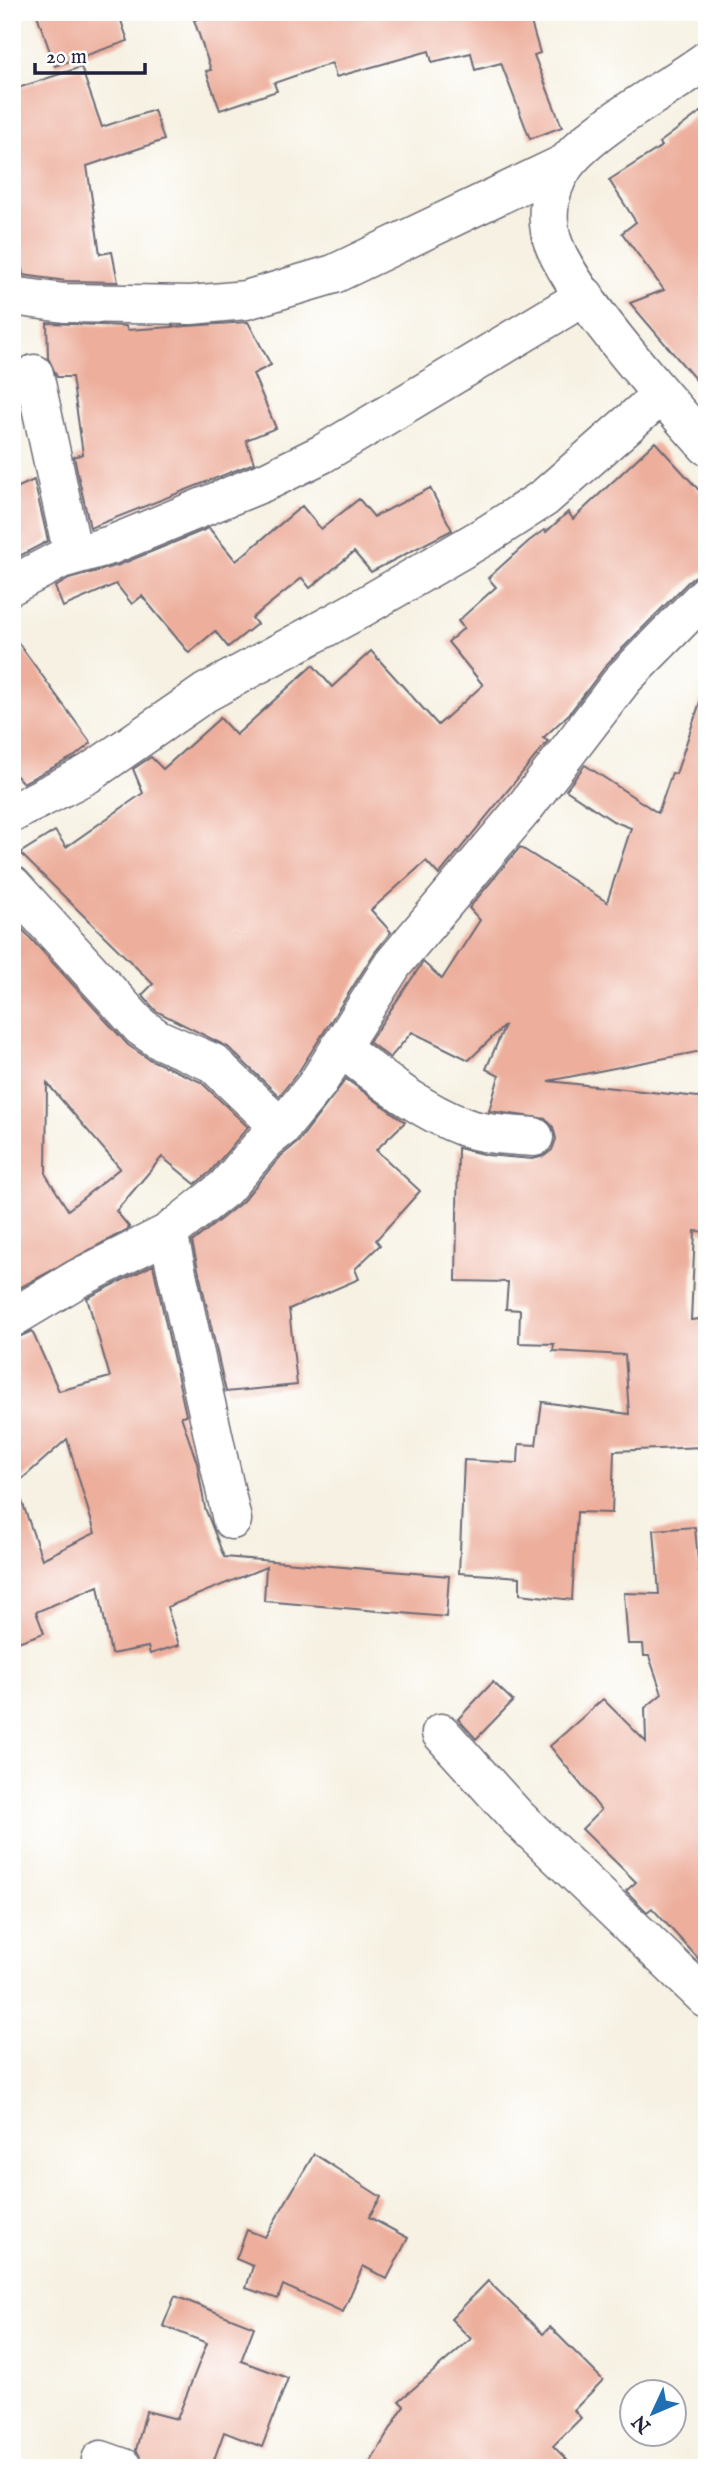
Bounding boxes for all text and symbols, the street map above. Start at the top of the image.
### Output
scale bar [35,32,145,76]
text: 20 m [46,44,87,71]
north arrow [618,2378,688,2448]
text: N [627,2409,657,2438]

